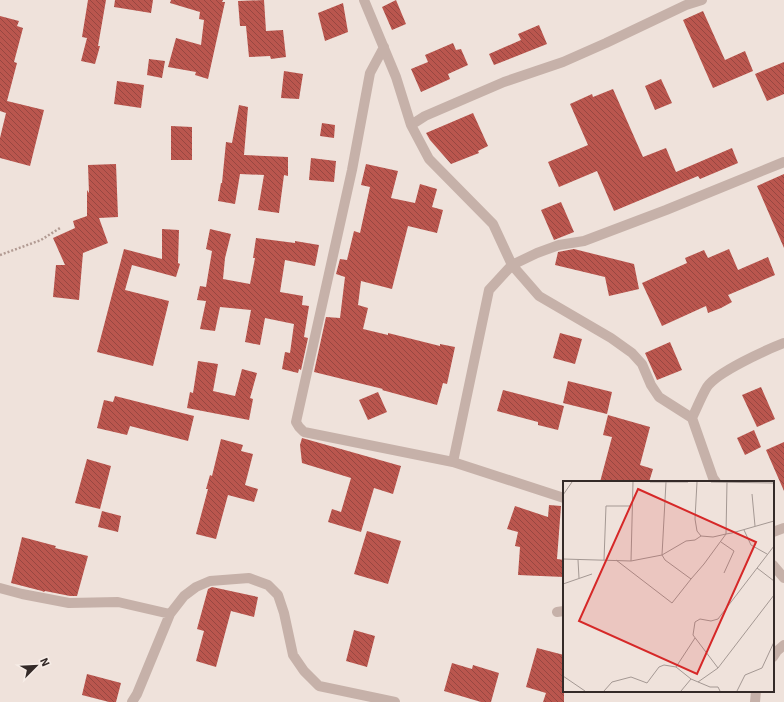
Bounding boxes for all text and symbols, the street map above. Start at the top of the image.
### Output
inset map [563,481,774,692]
north arrow [16,646,56,686]
text: N [37,655,53,668]

